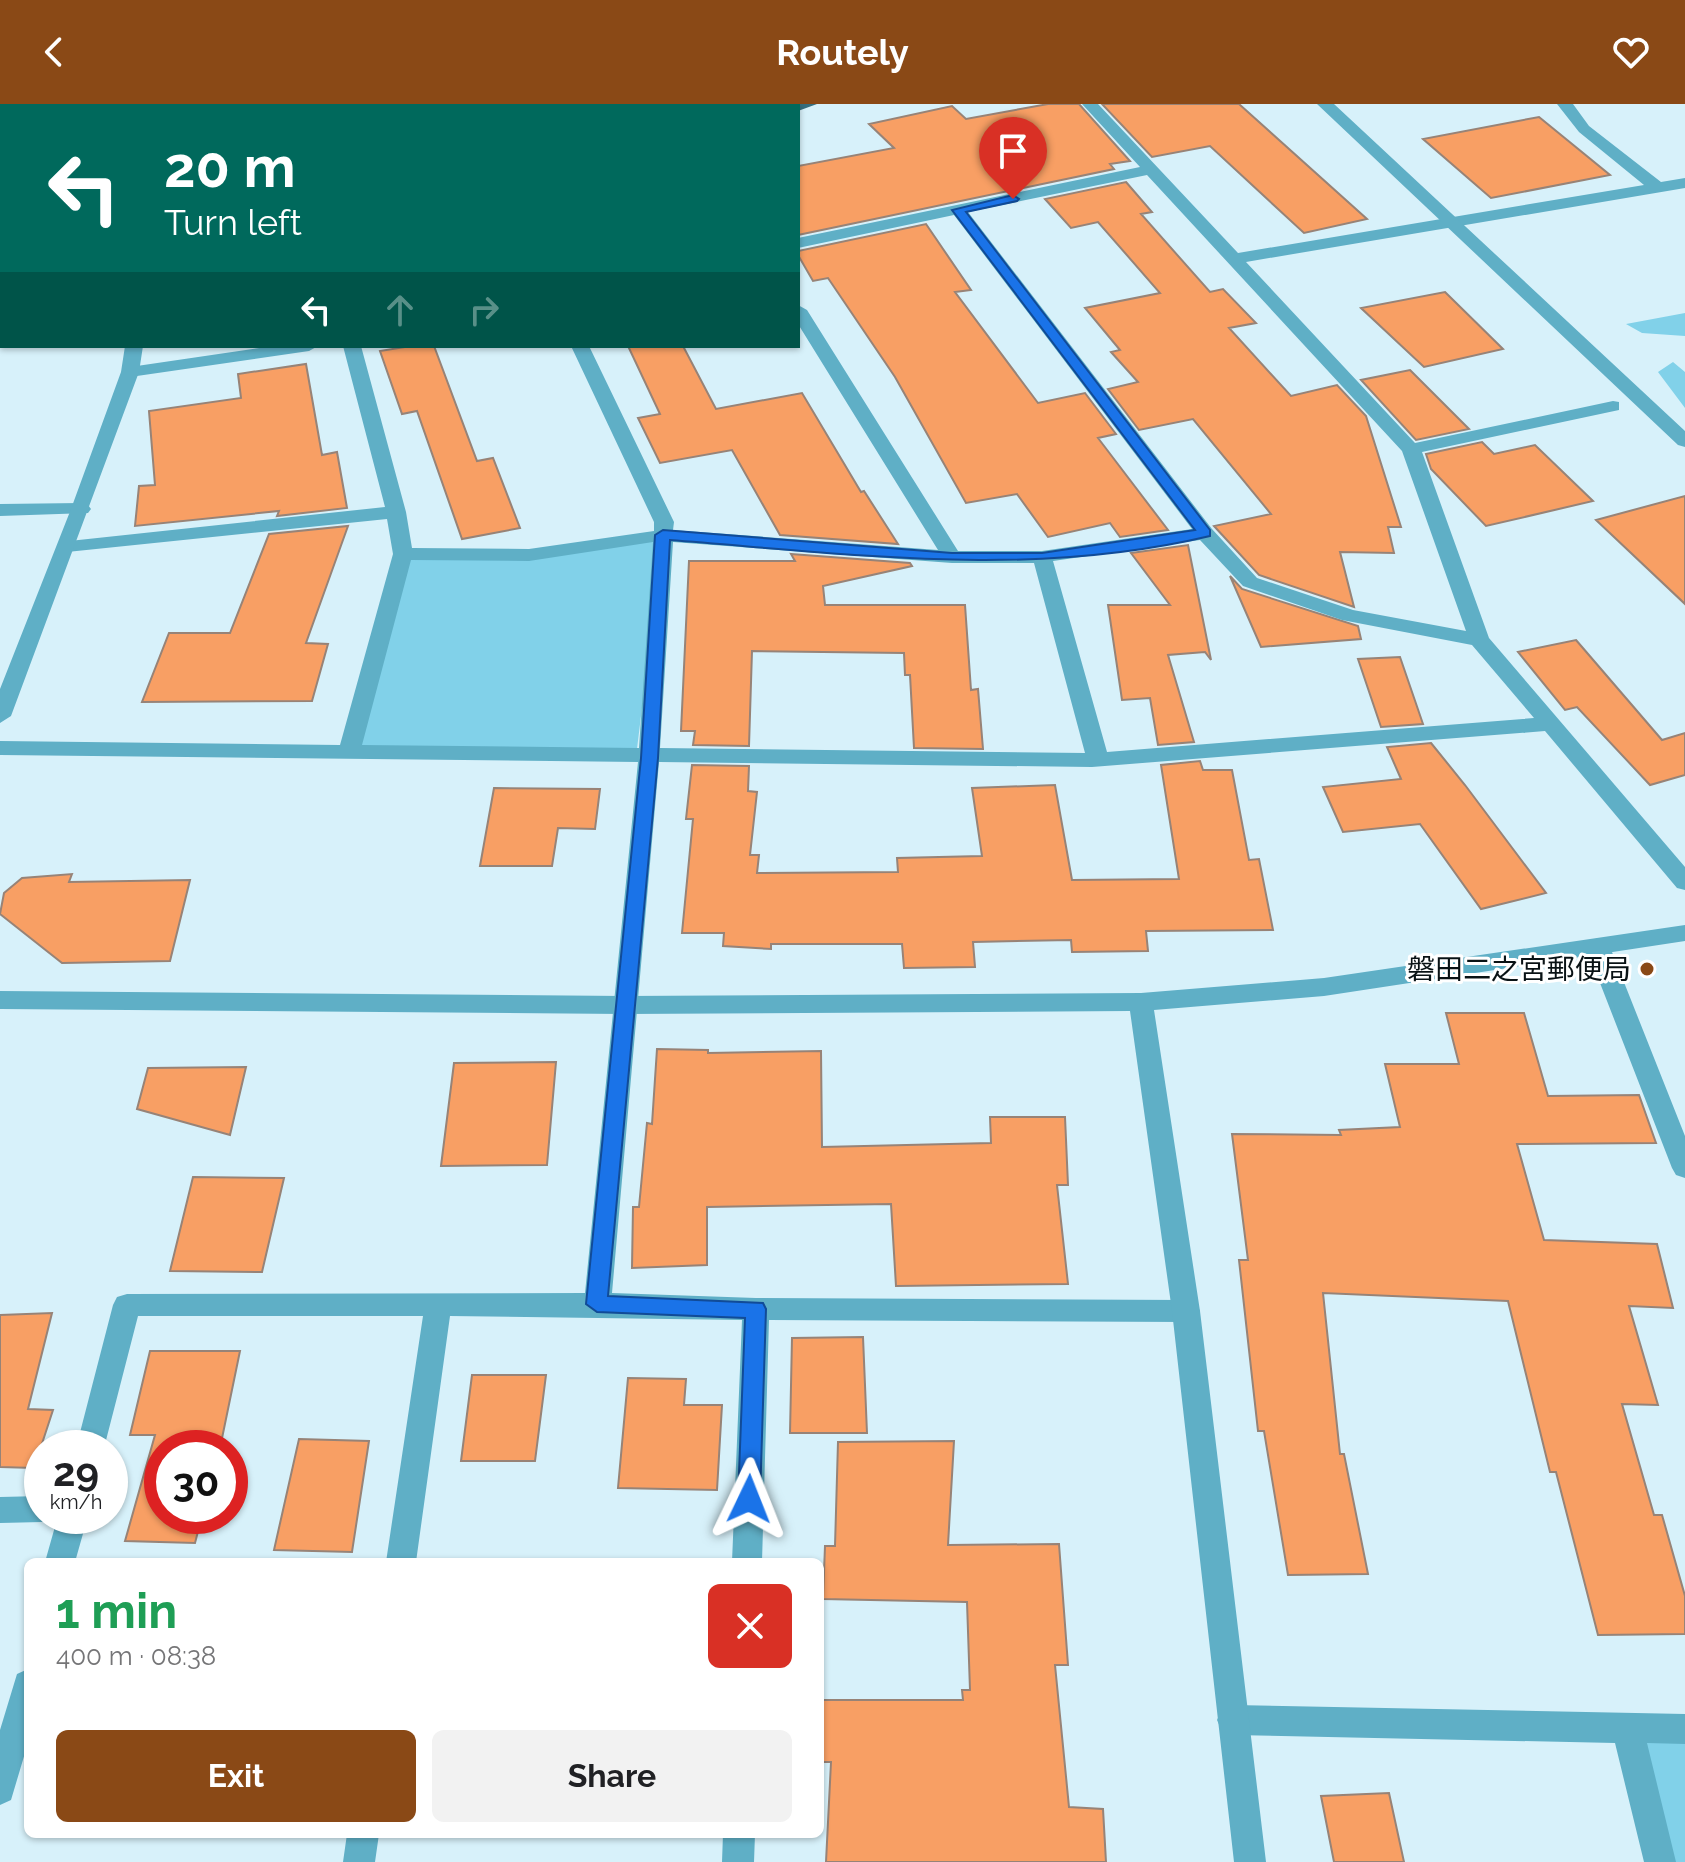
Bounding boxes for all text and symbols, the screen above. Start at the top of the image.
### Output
icon: back [32,30,76,74]
icon: heart [1609,30,1653,74]
text: Routely [776,31,909,73]
pin [979,117,1047,199]
icon: arrive [991,129,1035,173]
text: 20 m [164,134,296,200]
icon: left [32,136,136,240]
text: Turn left [164,201,302,243]
icon: left [294,288,338,332]
icon: ahead [378,288,422,332]
icon: right [462,288,506,332]
place label: 磐田二之宮郵便局 [1407,953,1631,986]
marker: 磐田二之宮郵便局 [1638,960,1656,978]
speed limit sign: 30 [144,1430,248,1534]
text: 29 [53,1448,99,1495]
position arrow [707,1457,791,1541]
text: km/h [50,1490,102,1514]
text: 1 min [56,1583,177,1639]
button: close [708,1584,792,1668]
text: 400 m · 08:38 [56,1641,216,1671]
button: Exit [56,1730,416,1822]
button: Share [432,1730,792,1822]

